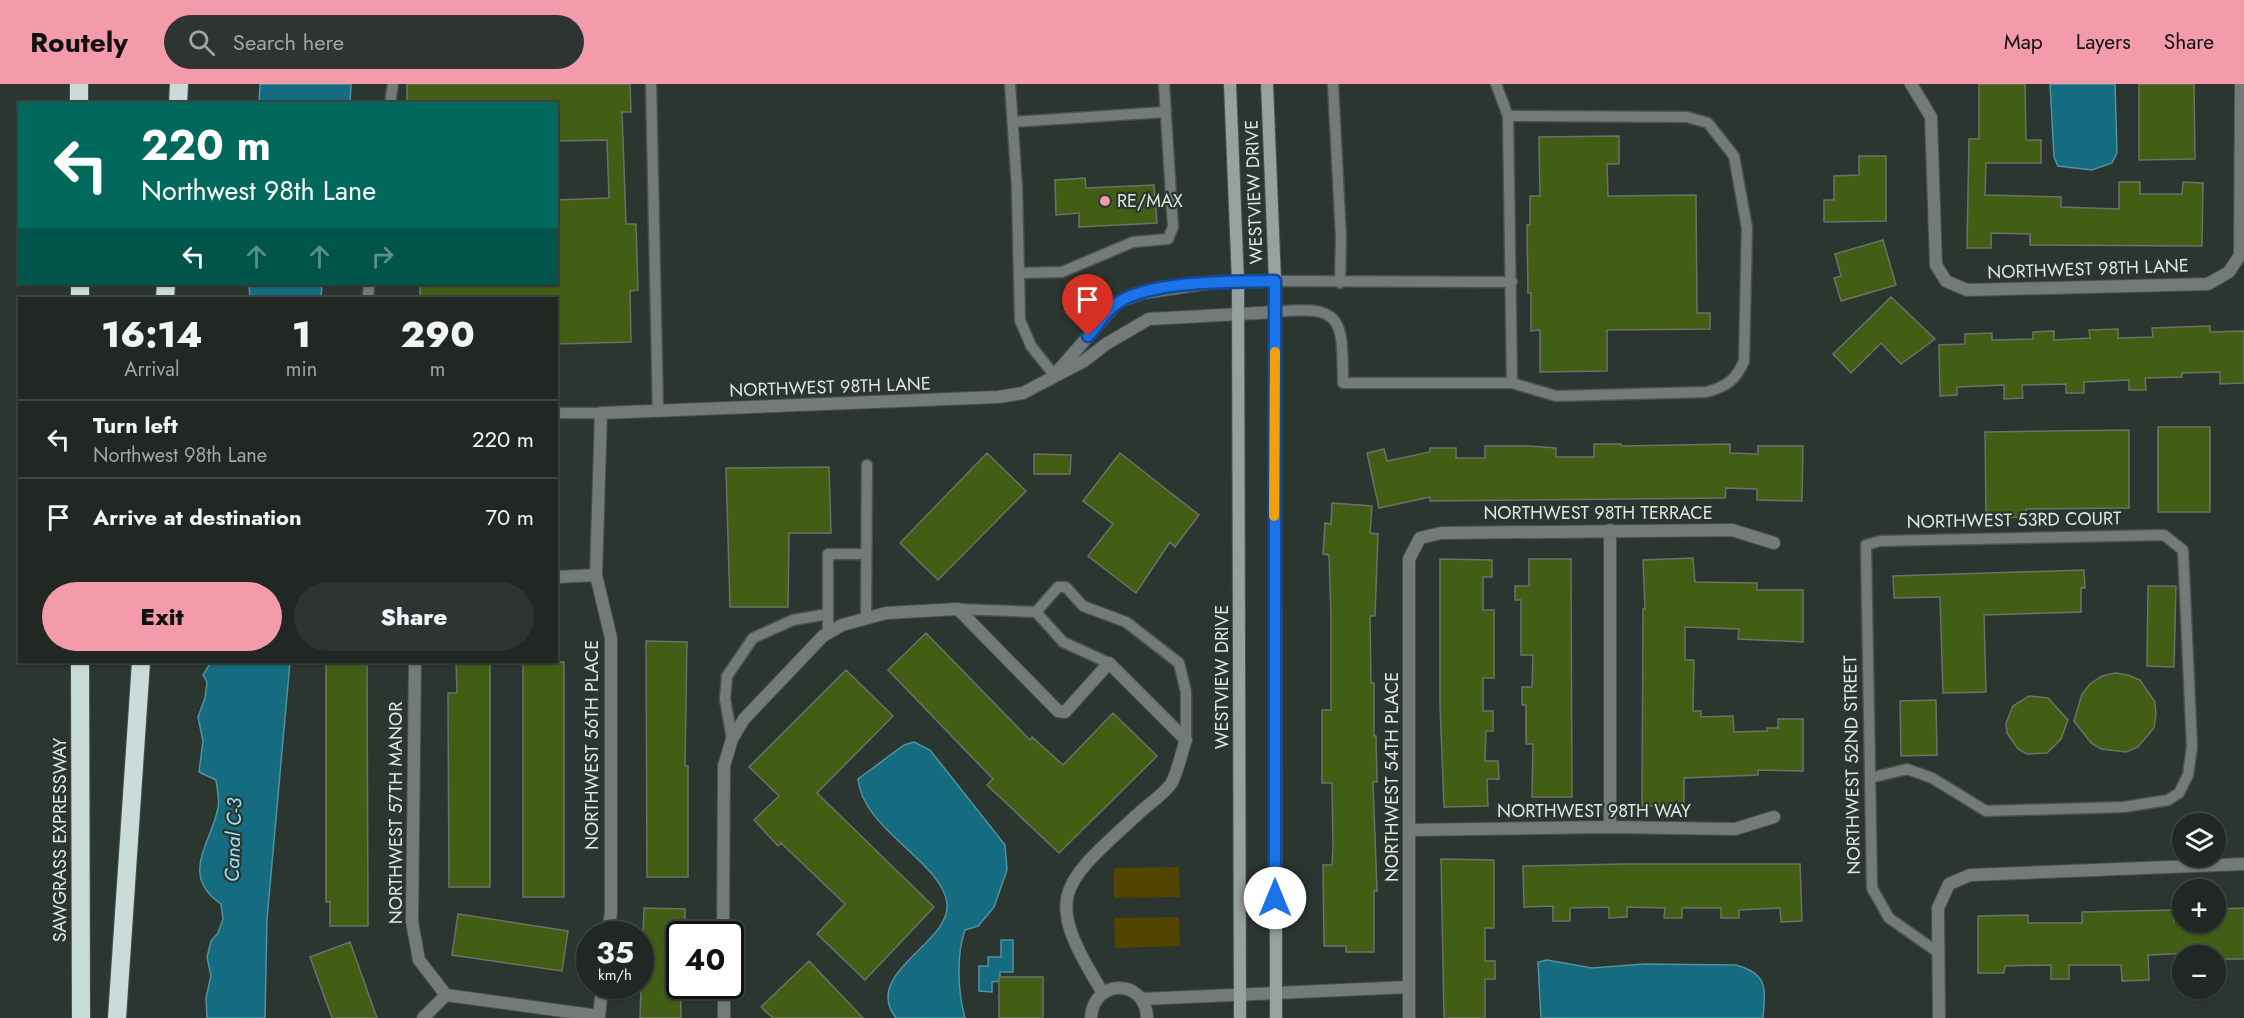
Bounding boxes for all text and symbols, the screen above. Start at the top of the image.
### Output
search box [164,15,584,69]
text: Routely [30,22,128,63]
icon: search [185,26,218,59]
text: Search here [233,26,344,58]
text: Map [2004,27,2043,57]
text: Layers [2076,27,2131,57]
text: Share [2164,27,2214,57]
text: 220 m [141,115,271,176]
street label: WESTVIEW DRIVE [1238,119,1270,265]
icon: left [42,126,120,204]
text: Northwest 98th Lane [141,171,376,210]
place label: RE/MAX [1117,188,1183,214]
marker: RE/MAX [1098,194,1112,208]
icon: left [177,240,210,273]
icon: ahead [240,240,273,273]
icon: ahead [303,240,336,273]
icon: right [366,240,399,273]
street label: NORTHWEST 98TH LANE [1987,252,2189,286]
pin [1062,274,1113,336]
icon: arrive [1071,283,1104,316]
text: 16:14 [101,308,203,360]
text: 1 [292,308,311,360]
text: 290 [400,308,475,360]
text: Arrival [124,355,180,384]
text: min [286,355,317,384]
text: m [430,355,445,384]
street label: NORTHWEST 98TH LANE [729,370,931,404]
text: Turn left [93,409,178,441]
icon: left [42,423,75,456]
text: 220 m [472,423,534,455]
text: Northwest 98th Lane [93,441,267,470]
street label: NORTHWEST 98TH TERRACE [1483,500,1713,526]
icon: arrive [42,501,75,534]
text: Arrive at destination [93,501,302,533]
text: 70 m [485,501,534,533]
street label: NORTHWEST 53RD COURT [1906,505,2122,535]
button: Exit [42,582,282,651]
button: Share [294,582,534,651]
street label: WESTVIEW DRIVE [1209,605,1235,749]
street label: NORTHWEST 56TH PLACE [579,640,605,850]
street label: NORTHWEST 52ND STREET [1837,655,1867,875]
street label: NORTHWEST 54TH PLACE [1379,672,1405,882]
street label: NORTHWEST 57TH MANOR [383,702,409,924]
street label: SAWGRASS EXPRESSWAY [47,737,73,942]
water label: Canal C-3 [218,797,249,883]
street label: NORTHWEST 98TH WAY [1497,798,1692,824]
map controls [2172,813,2226,999]
button: layers [2172,813,2226,867]
position arrow [1243,866,1307,930]
button: + [2172,879,2226,933]
speed limit sign: 40 [666,921,744,999]
text: 35 [596,931,634,974]
button: − [2172,945,2226,999]
text: km/h [598,964,632,986]

